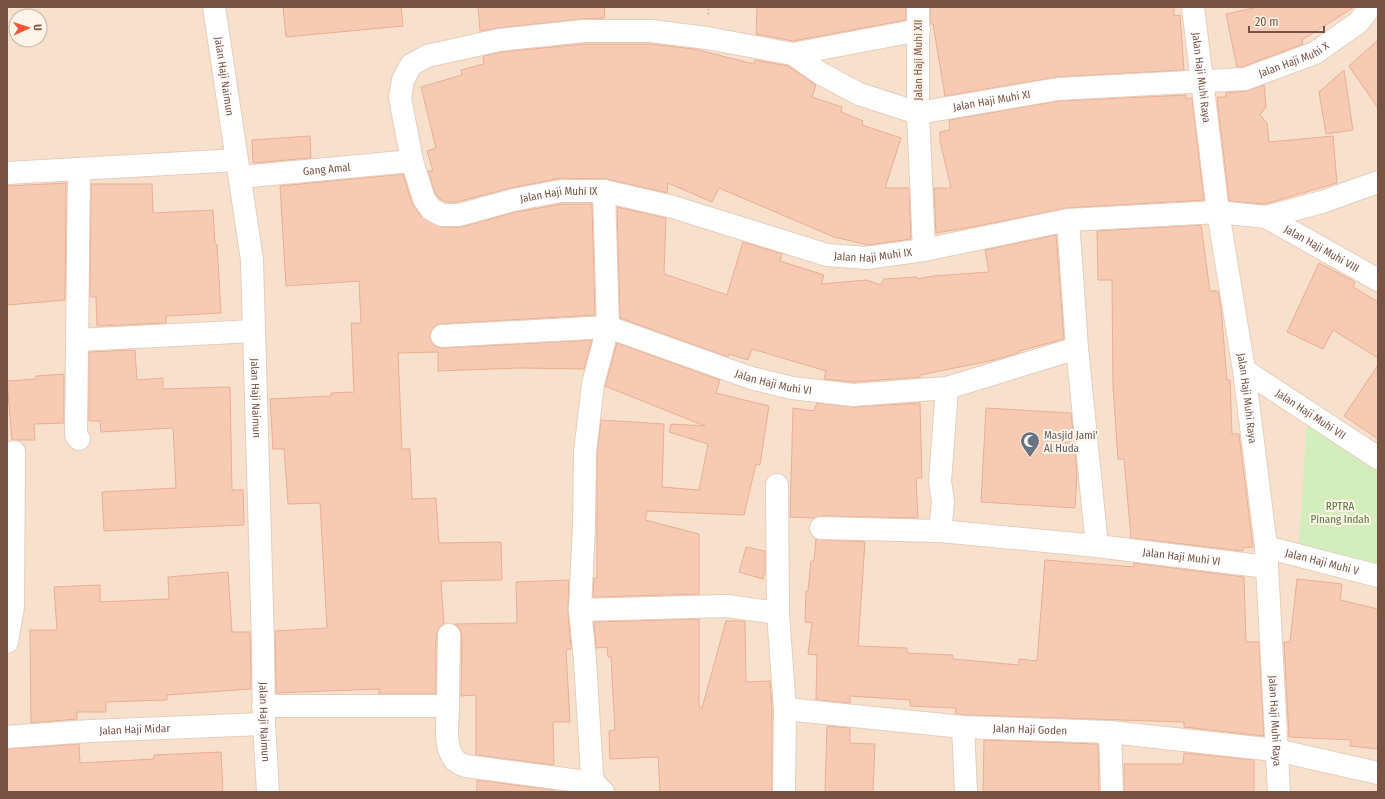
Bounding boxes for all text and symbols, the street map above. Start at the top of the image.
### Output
north arrow [8,8,48,48]
scale bar [1249,8,1324,34]
text: 20 m [1255,15,1279,29]
street label: Jalan Haji Muhi XII [912,20,925,100]
text: U [31,24,44,31]
street label: Jalan Haji Muhi Raya [1190,31,1214,123]
street label: Jalan Haji Naimun [212,36,237,117]
street label: Jalan Haji Muhi X [1257,38,1332,80]
street label: Jalan Haji Muhi XI [952,87,1031,113]
street label: Gang Amal [302,160,351,178]
street label: Jalan Haji Muhi IX [519,184,598,205]
street label: Jalan Haji Muhi VIII [1282,222,1362,275]
street label: Jalan Haji Muhi IX [834,245,913,264]
street label: Jalan Haji Muhi Raya [1235,352,1260,444]
street label: Jalan Haji Naimun [248,358,264,438]
street label: Jalan Haji Muhi VI [734,366,813,397]
street label: Jalan Haji Muhi VII [1273,386,1348,442]
place label: Masjid Jami' Al Huda [1044,429,1098,455]
mosque icon: Masjid Jami' Al Huda [1019,430,1041,458]
park label: RPTRA Pinang Indah [1310,500,1370,526]
street label: Jalan Haji Muhi VI [1142,545,1221,568]
street label: Jalan Haji Muhi V [1284,546,1361,577]
street label: Jalan Haji Muhi Raya [1266,675,1284,767]
street label: Jalan Haji Naimun [257,682,273,762]
street label: Jalan Haji Midar [99,721,171,737]
street label: Jalan Haji Goden [993,722,1067,737]

